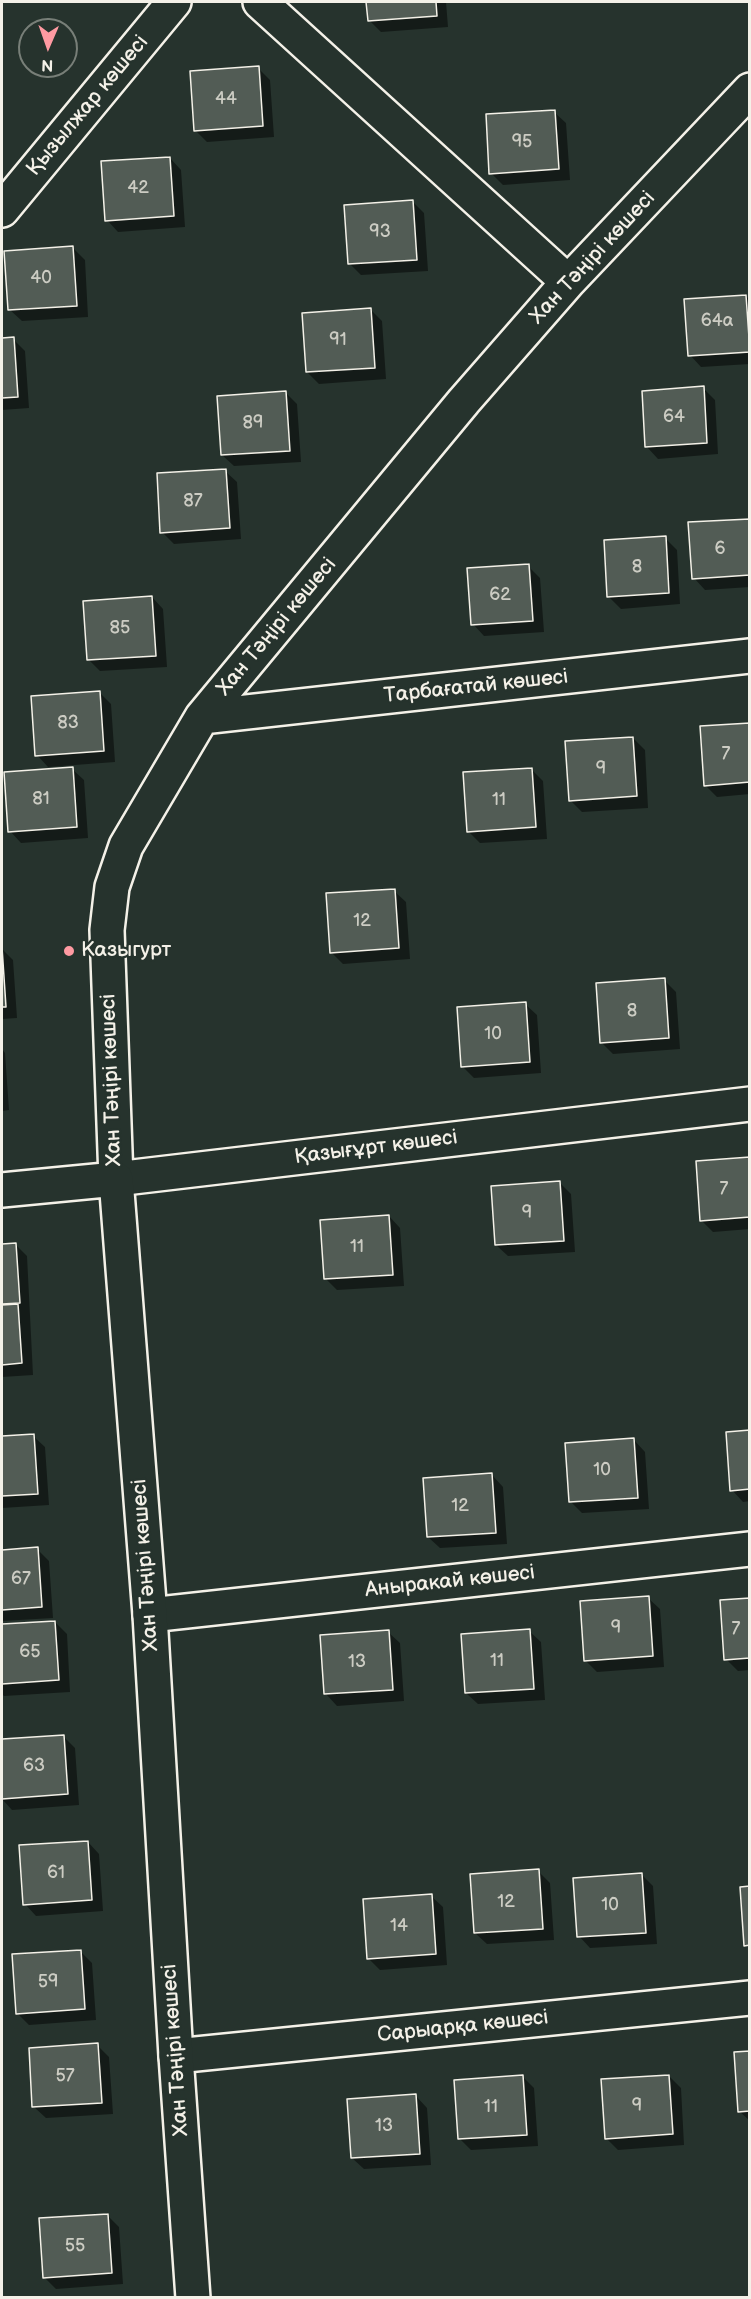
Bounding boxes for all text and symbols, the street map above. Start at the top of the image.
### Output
north arrow [18,18,78,78]
street label: Қызылжар көшесі [22,31,154,181]
text: N [41,55,54,74]
house number: 44 [215,88,237,110]
house number: 95 [512,131,532,153]
house number: 42 [127,177,149,199]
street label: Хан Тәңірі көшесі [525,186,661,330]
house number: 93 [369,221,391,243]
house number: 40 [30,267,52,289]
house number: 64а [701,310,733,332]
house number: 91 [329,329,347,351]
house number: 64 [663,406,685,428]
house number: 89 [243,412,263,434]
house number: 87 [183,490,203,512]
house number: 6 [715,538,725,560]
street label: Хан Тәңірі көшесі [212,553,342,701]
house number: 8 [632,556,642,578]
house number: 62 [489,584,511,606]
house number: 85 [110,617,130,639]
street label: Тарбағатай көшесі [383,665,569,709]
house number: 83 [57,712,79,734]
house number: 7 [722,743,730,765]
house number: 9 [596,758,606,780]
house number: 81 [32,788,50,810]
house number: 11 [492,789,506,811]
house number: 12 [353,910,371,932]
place label: Казыгурт [81,938,171,964]
marker: Казыгурт [62,944,76,958]
street label: Хан Тәңірі көшесі [96,993,128,1167]
house number: 8 [627,1000,637,1022]
house number: 10 [484,1023,502,1045]
street label: Қазығұрт көшесі [293,1125,459,1171]
house number: 7 [720,1178,728,1200]
house number: 9 [522,1202,532,1224]
house number: 11 [350,1236,364,1258]
house number: 10 [593,1459,611,1481]
street label: Хан Тәңірі көшесі [127,1478,165,1652]
house number: 12 [451,1495,469,1517]
street label: Аныракай көшесі [364,1561,536,1603]
house number: 67 [11,1568,31,1590]
house number: 9 [611,1617,621,1639]
house number: 7 [732,1618,740,1640]
house number: 65 [19,1641,41,1663]
house number: 11 [490,1650,504,1672]
house number: 13 [348,1651,366,1673]
house number: 63 [23,1755,45,1777]
house number: 61 [47,1862,65,1884]
house number: 12 [497,1891,515,1913]
house number: 10 [601,1894,619,1916]
house number: 14 [390,1915,408,1937]
street label: Хан Тәңірі көшесі [157,1963,195,2137]
house number: 59 [38,1971,58,1993]
street label: Сарыарқа көшесі [376,2005,550,2049]
house number: 57 [55,2065,75,2087]
house number: 9 [632,2095,642,2117]
house number: 11 [484,2096,498,2118]
house number: 13 [375,2115,393,2137]
house number: 55 [65,2235,85,2257]

